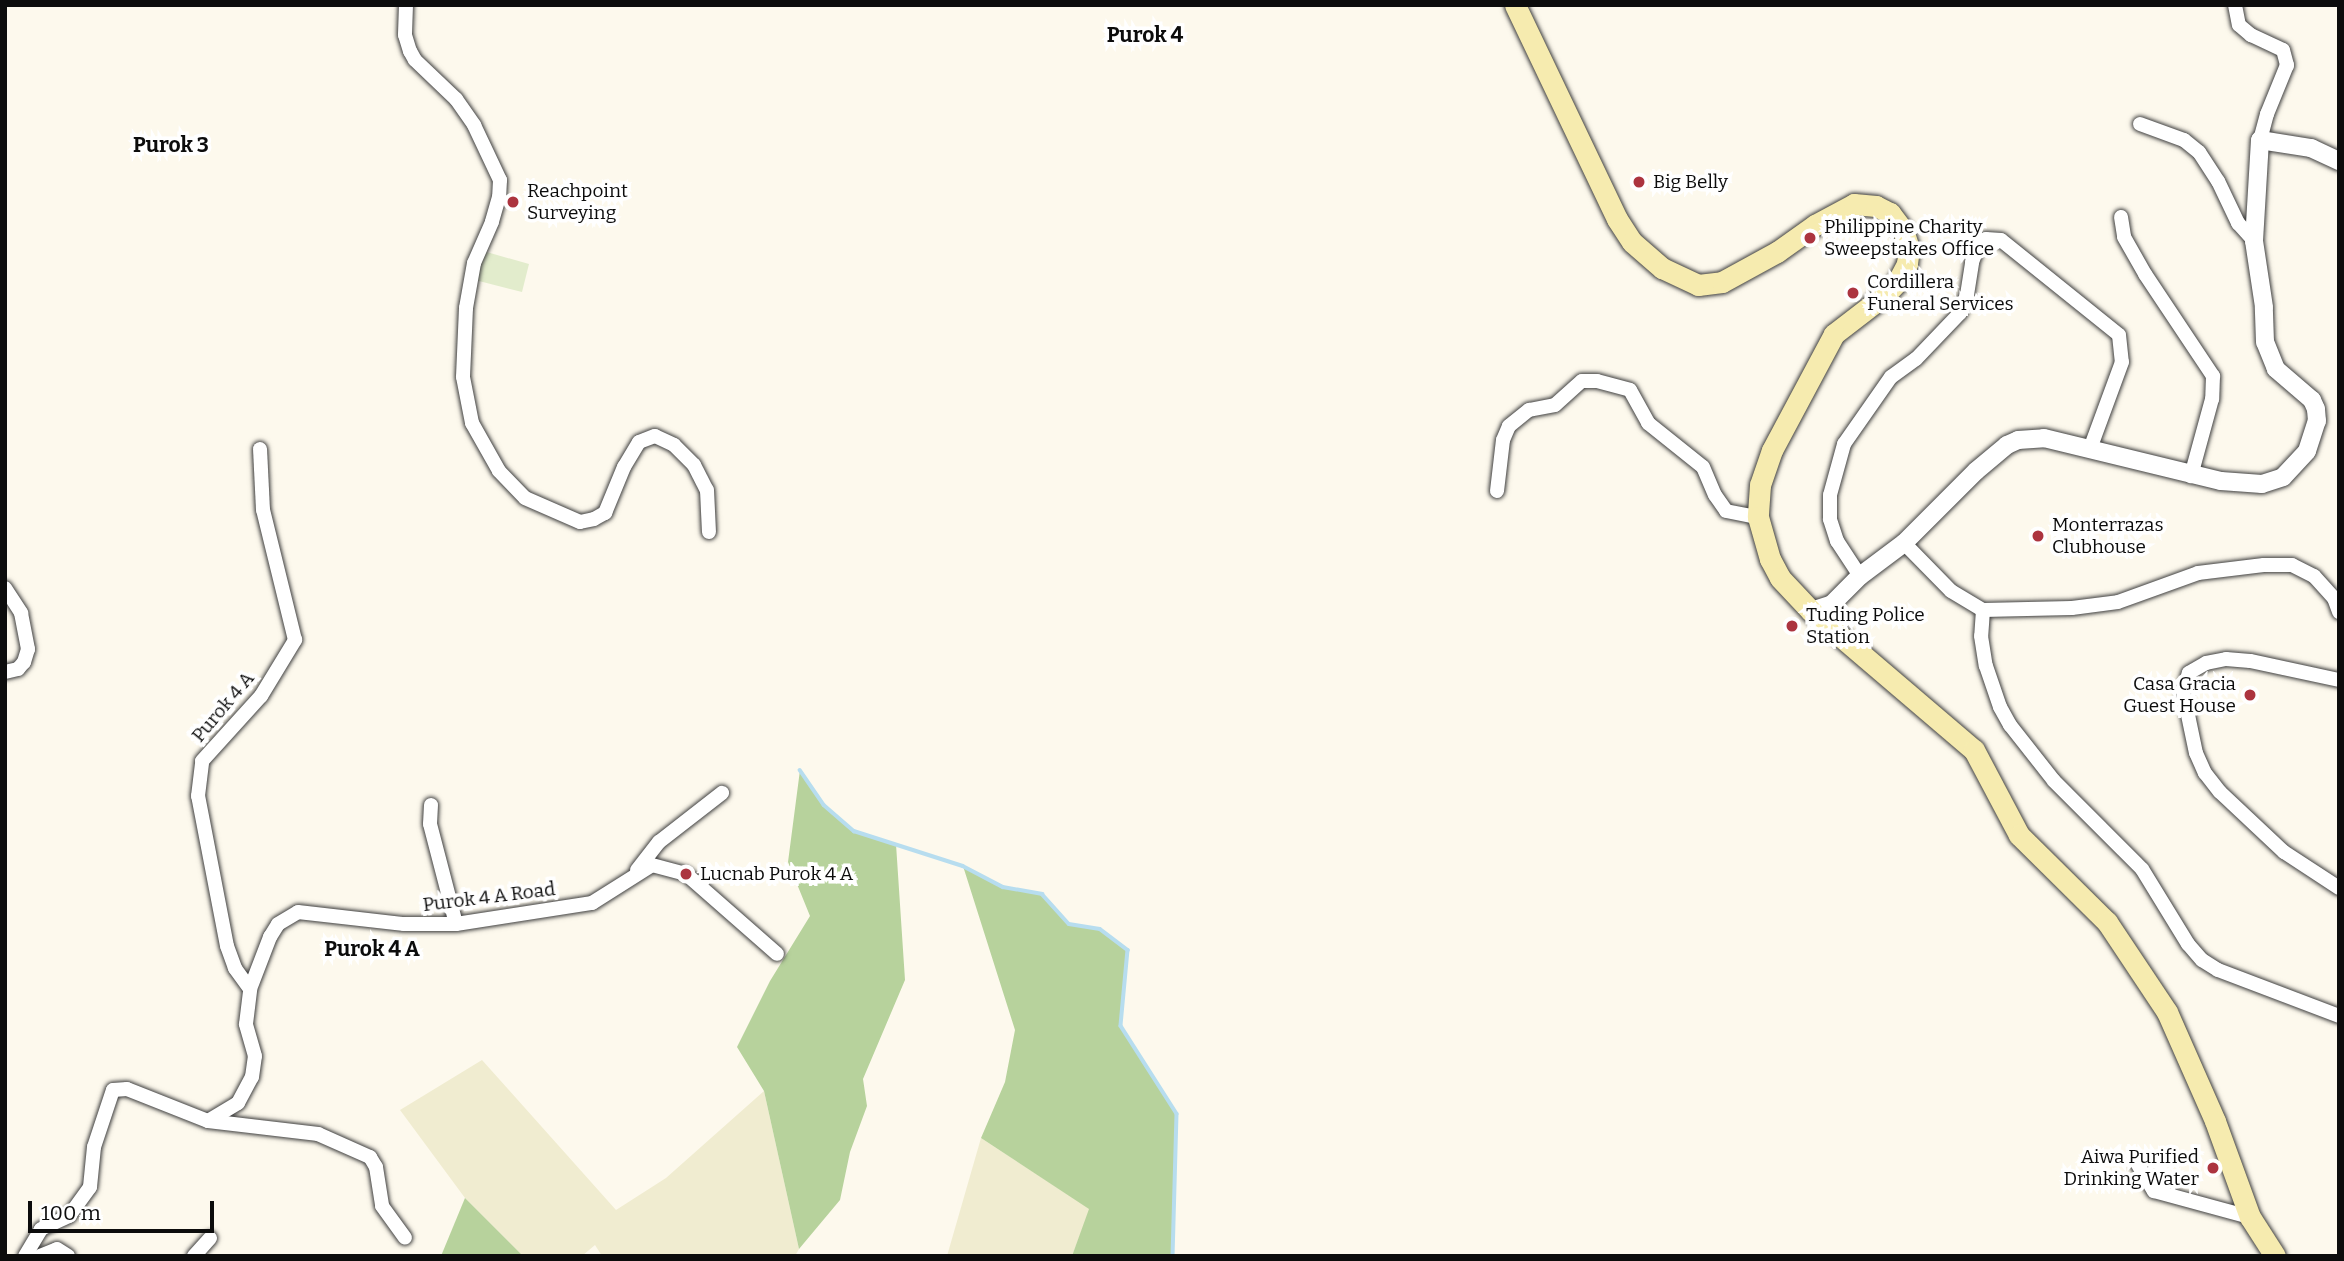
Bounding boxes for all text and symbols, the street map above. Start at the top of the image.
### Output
district label: Purok 4 [1107,22,1183,48]
district label: Purok 3 [133,132,209,158]
place label: Big Belly [1653,171,1728,193]
marker: Big Belly [1631,174,1647,190]
place label: Reachpoint Surveying [527,180,628,224]
marker: Reachpoint Surveying [505,194,521,210]
place label: Philippine Charity Sweepstakes Office [1824,216,1994,260]
marker: Philippine Charity Sweepstakes Office [1802,230,1818,246]
place label: Cordillera Funeral Services [1867,271,2014,315]
marker: Cordillera Funeral Services [1845,285,1861,301]
place label: Monterrazas Clubhouse [2052,514,2164,558]
marker: Monterrazas Clubhouse [2030,528,2046,544]
place label: Tuding Police Station [1806,604,1925,648]
marker: Tuding Police Station [1784,618,1800,634]
street label: Purok 4 A [187,667,259,747]
place label: Casa Gracia Guest House [2123,673,2236,717]
marker: Casa Gracia Guest House [2242,687,2258,703]
place label: Lucnab Purok 4 A [700,863,853,885]
marker: Lucnab Purok 4 A [678,866,694,882]
street label: Purok 4 A Road [422,878,556,916]
district label: Purok 4 A [324,936,420,962]
place label: Aiwa Purified Drinking Water [2064,1146,2199,1190]
marker: Aiwa Purified Drinking Water [2205,1160,2221,1176]
scale bar [32,1188,217,1232]
text: 100 m [41,1200,101,1226]

